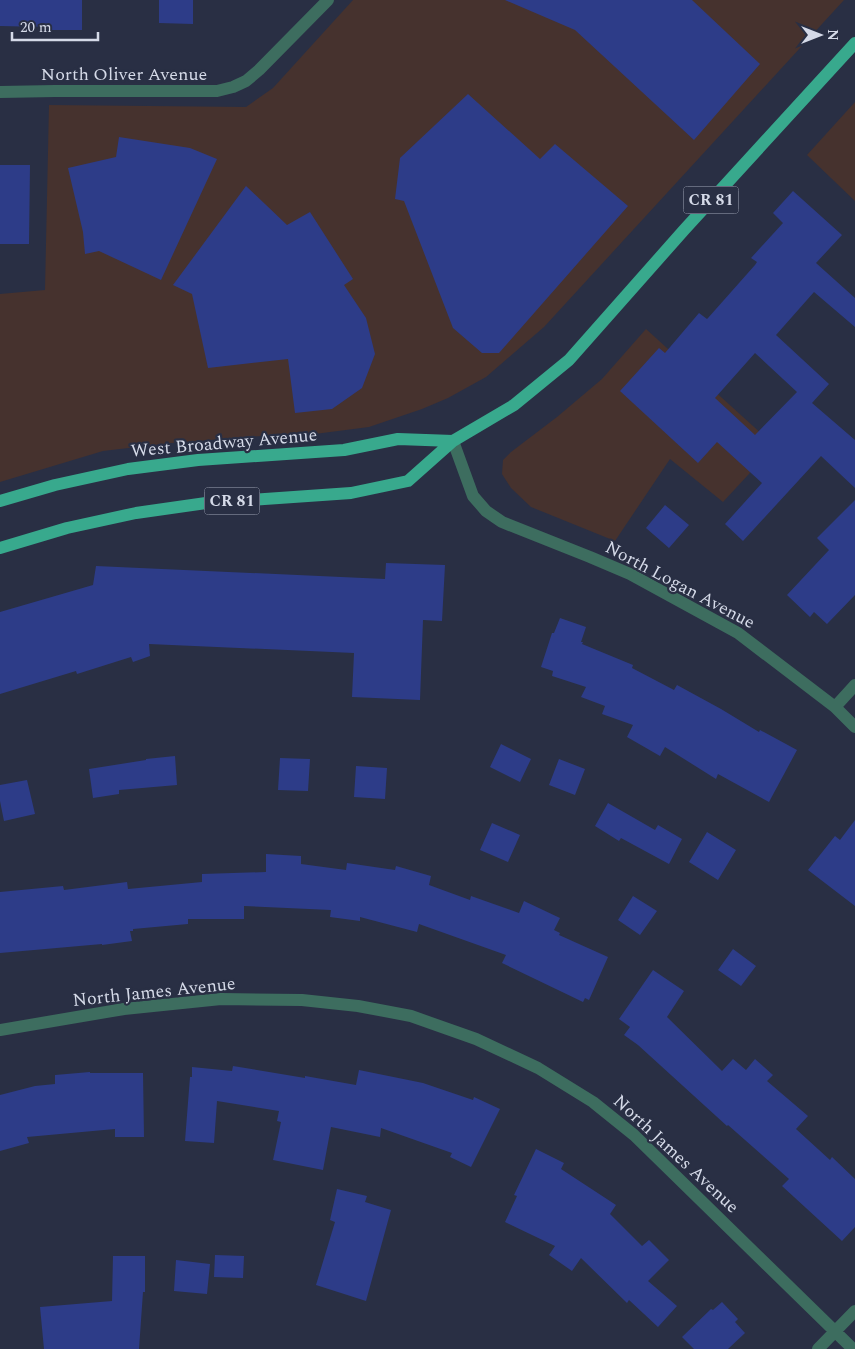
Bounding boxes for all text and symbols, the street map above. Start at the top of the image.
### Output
scale bar [12,10,99,42]
north arrow [795,10,845,60]
text: 20 m [20,16,52,39]
text: N [822,29,843,41]
street label: North Oliver Avenue [41,61,207,88]
road number: CR 81 [684,186,738,214]
street label: West Broadway Avenue [130,421,318,465]
road number: CR 81 [204,488,260,514]
street label: North Logan Avenue [600,534,760,636]
street label: North James Avenue [71,970,237,1014]
street label: North James Avenue [607,1088,745,1220]

